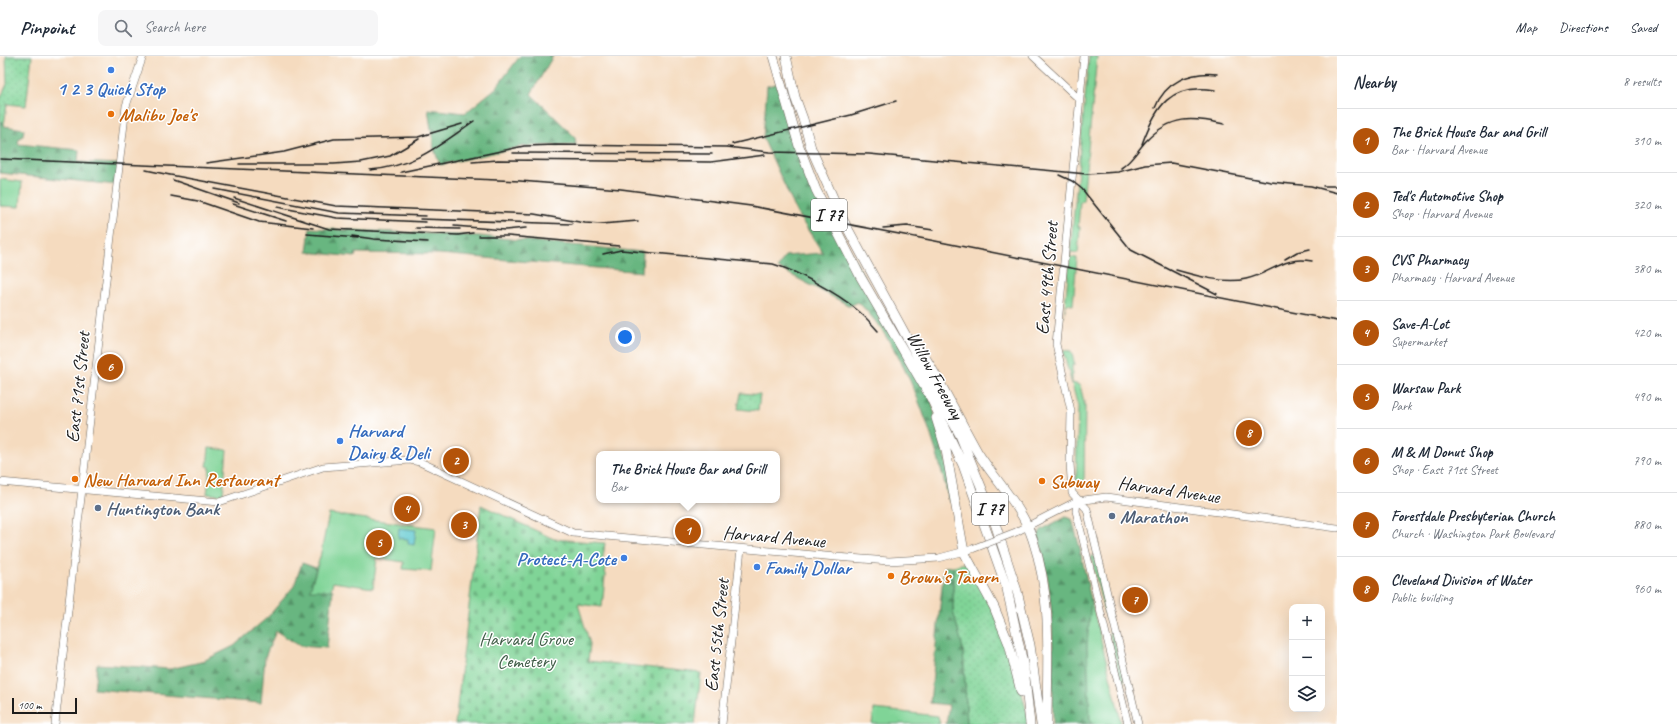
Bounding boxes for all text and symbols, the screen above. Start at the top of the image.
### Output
search box [98,10,378,46]
text: Pinpoint [20,16,74,40]
icon: search [112,17,134,39]
text: Search here [144,18,205,37]
text: Map [1516,19,1537,36]
text: Directions [1559,19,1608,36]
text: Saved [1630,19,1657,36]
marker: 1 2 3 Quick Stop [106,65,116,75]
text: Nearby [1353,72,1396,93]
text: 8 results [1623,74,1661,90]
place label: 1 2 3 Quick Stop [57,77,167,101]
place label: Malibu Joe's [119,103,199,127]
marker: Malibu Joe's [106,109,116,119]
text: The Brick House Bar and Grill [1391,123,1546,142]
text: 1 [1363,133,1369,149]
text: 310 m [1633,133,1661,149]
text: Bar · Harvard Avenue [1391,142,1487,158]
text: Ted's Automotive Shop [1391,187,1503,206]
text: 2 [1363,197,1369,213]
text: 320 m [1633,197,1661,213]
road number: I 77 [811,199,847,231]
text: Shop · Harvard Avenue [1391,206,1492,222]
street label: East 49th Street [1030,219,1064,336]
text: CVS Pharmacy [1391,251,1468,270]
text: 3 [1363,261,1369,277]
text: 380 m [1633,261,1661,277]
text: Pharmacy · Harvard Avenue [1391,270,1514,286]
text: Save-A-Lot [1391,315,1449,334]
text: 4 [1363,325,1369,341]
text: 420 m [1633,325,1661,341]
your location [615,327,635,347]
street label: Willow Freeway [901,327,970,425]
street label: East 71st Street [60,329,96,444]
text: Supermarket [1391,334,1446,350]
pin: 6 [97,352,123,382]
text: Warsaw Park [1391,379,1460,398]
text: 5 [1363,389,1369,405]
text: 490 m [1633,389,1661,405]
text: Park [1391,398,1412,414]
pin: 8 [1236,418,1262,448]
place label: Harvard Dairy & Deli [348,419,432,465]
marker: Harvard Dairy & Deli [335,436,345,446]
text: M & M Donut Shop [1391,443,1493,462]
pin: 2 [443,446,469,476]
popup [596,451,780,503]
text: 6 [1363,453,1369,469]
text: 790 m [1633,453,1661,469]
text: The Brick House Bar and Grill [611,460,765,479]
text: Shop · East 71st Street [1391,462,1498,478]
place label: New Harvard Inn Restaurant [83,468,282,492]
place label: Subway [1050,470,1101,494]
street label: Harvard Avenue [1116,471,1223,509]
marker: New Harvard Inn Restaurant [70,474,80,484]
marker: Subway [1037,476,1047,486]
text: Bar [611,479,628,495]
road number: I 77 [972,493,1008,525]
pin: 4 [394,494,420,524]
place label: Huntington Bank [106,497,221,521]
marker: Huntington Bank [93,503,103,513]
place label: Marathon [1120,505,1189,529]
text: Forestdale Presbyterian Church [1391,507,1555,526]
pin: 3 [451,510,477,540]
marker: Marathon [1107,511,1117,521]
pin: 1 [675,516,701,546]
text: 7 [1363,517,1369,533]
text: 880 m [1633,517,1661,533]
street label: Harvard Avenue [722,521,828,554]
text: Church · Washington Park Boulevard [1391,526,1554,542]
pin: 5 [366,528,392,558]
place label: Protect-A-Cote [517,547,618,571]
marker: Protect-A-Cote [619,553,629,563]
place label: Family Dollar [765,556,853,580]
marker: Family Dollar [752,562,762,572]
place label: Brown's Tavern [899,565,1000,589]
marker: Brown's Tavern [886,571,896,581]
text: Cleveland Division of Water [1391,571,1531,590]
street label: East 55th Street [699,576,735,693]
text: 8 [1363,581,1369,597]
text: 960 m [1633,581,1661,597]
pin: 7 [1122,585,1148,615]
text: Public building [1391,590,1453,606]
map controls [1289,604,1325,712]
button: + [1289,604,1325,640]
park label: Harvard Grove Cemetery [479,627,575,673]
button: − [1289,640,1325,676]
button: layers [1289,676,1325,712]
scale bar [12,696,77,715]
text: 100 m [18,698,42,712]

